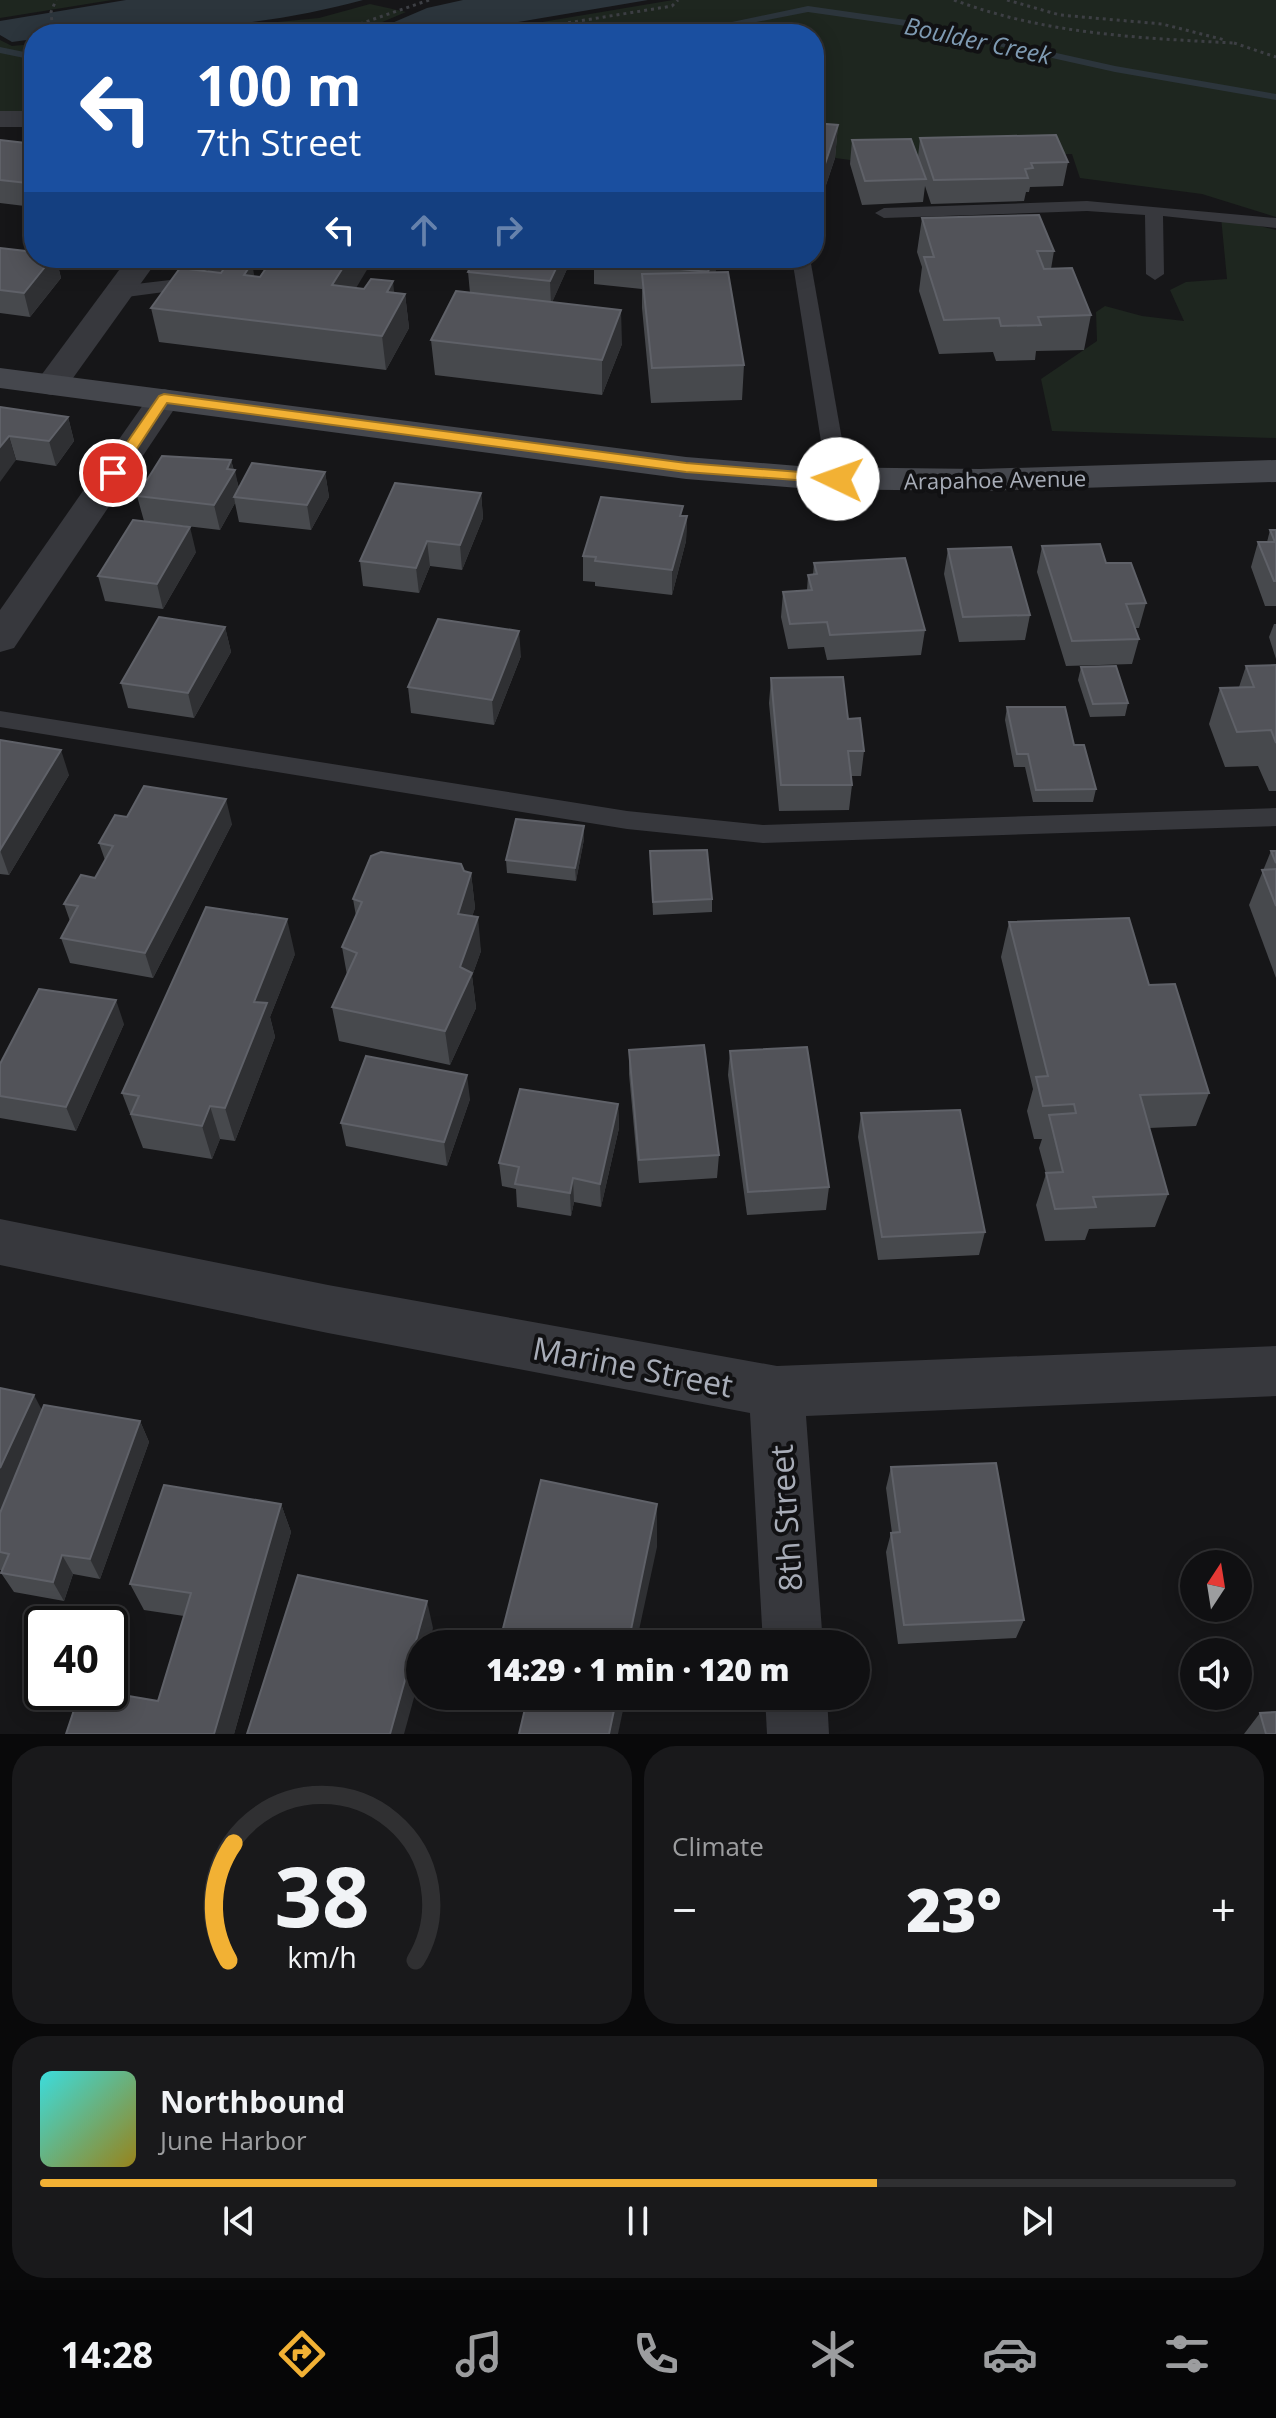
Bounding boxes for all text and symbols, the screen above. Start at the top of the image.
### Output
water label: Boulder Creek [902,8,1055,72]
text: 100 m [196,46,362,122]
icon: left [64,56,168,160]
text: 7th Street [196,118,361,167]
icon: left [318,208,362,252]
icon: ahead [402,208,446,252]
icon: right [486,208,530,252]
position arrow [796,437,880,521]
pin [79,439,147,507]
icon: arrive [91,451,135,495]
street label: Arapahoe Avenue [904,462,1086,496]
street label: Marine Street [529,1326,737,1406]
street label: 8th Street [758,1443,812,1593]
north arrow [1180,1550,1252,1622]
map controls [1180,1550,1252,1710]
speed limit sign: 40 [24,1606,128,1710]
button: sound [1180,1638,1252,1710]
text: 14:29 · 1 min · 120 m [486,1649,790,1690]
text: Climate [672,1828,764,1864]
text: 38 [274,1838,370,1951]
text: 23° [906,1868,1002,1950]
text: − [672,1879,697,1939]
text: + [1211,1879,1236,1939]
text: km/h [287,1937,357,1976]
text: Northbound [160,2081,345,2122]
text: June Harbor [160,2122,307,2158]
icon: previous [217,2199,261,2243]
icon: pause [616,2199,660,2243]
icon: next [1015,2199,1059,2243]
icon: directions [274,2326,330,2382]
icon: music [451,2326,507,2382]
icon: phone [628,2326,684,2382]
icon: climate [805,2326,861,2382]
icon: car [982,2326,1038,2382]
icon: filters [1159,2326,1215,2382]
text: 14:28 [61,2330,153,2379]

